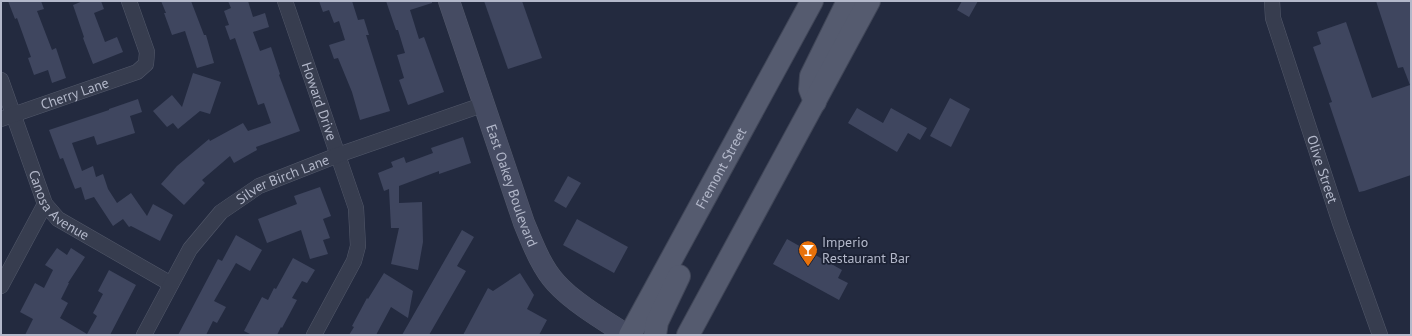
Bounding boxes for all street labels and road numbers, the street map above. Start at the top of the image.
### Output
street label: Howard Drive [298,60,341,143]
street label: Cherry Lane [38,73,111,114]
street label: East Oakey Boulevard [482,122,542,250]
street label: Fremont Street [691,124,750,212]
street label: Olive Street [1303,133,1342,206]
street label: Silver Birch Lane [232,150,332,208]
street label: Canosa Avenue [25,168,92,244]

